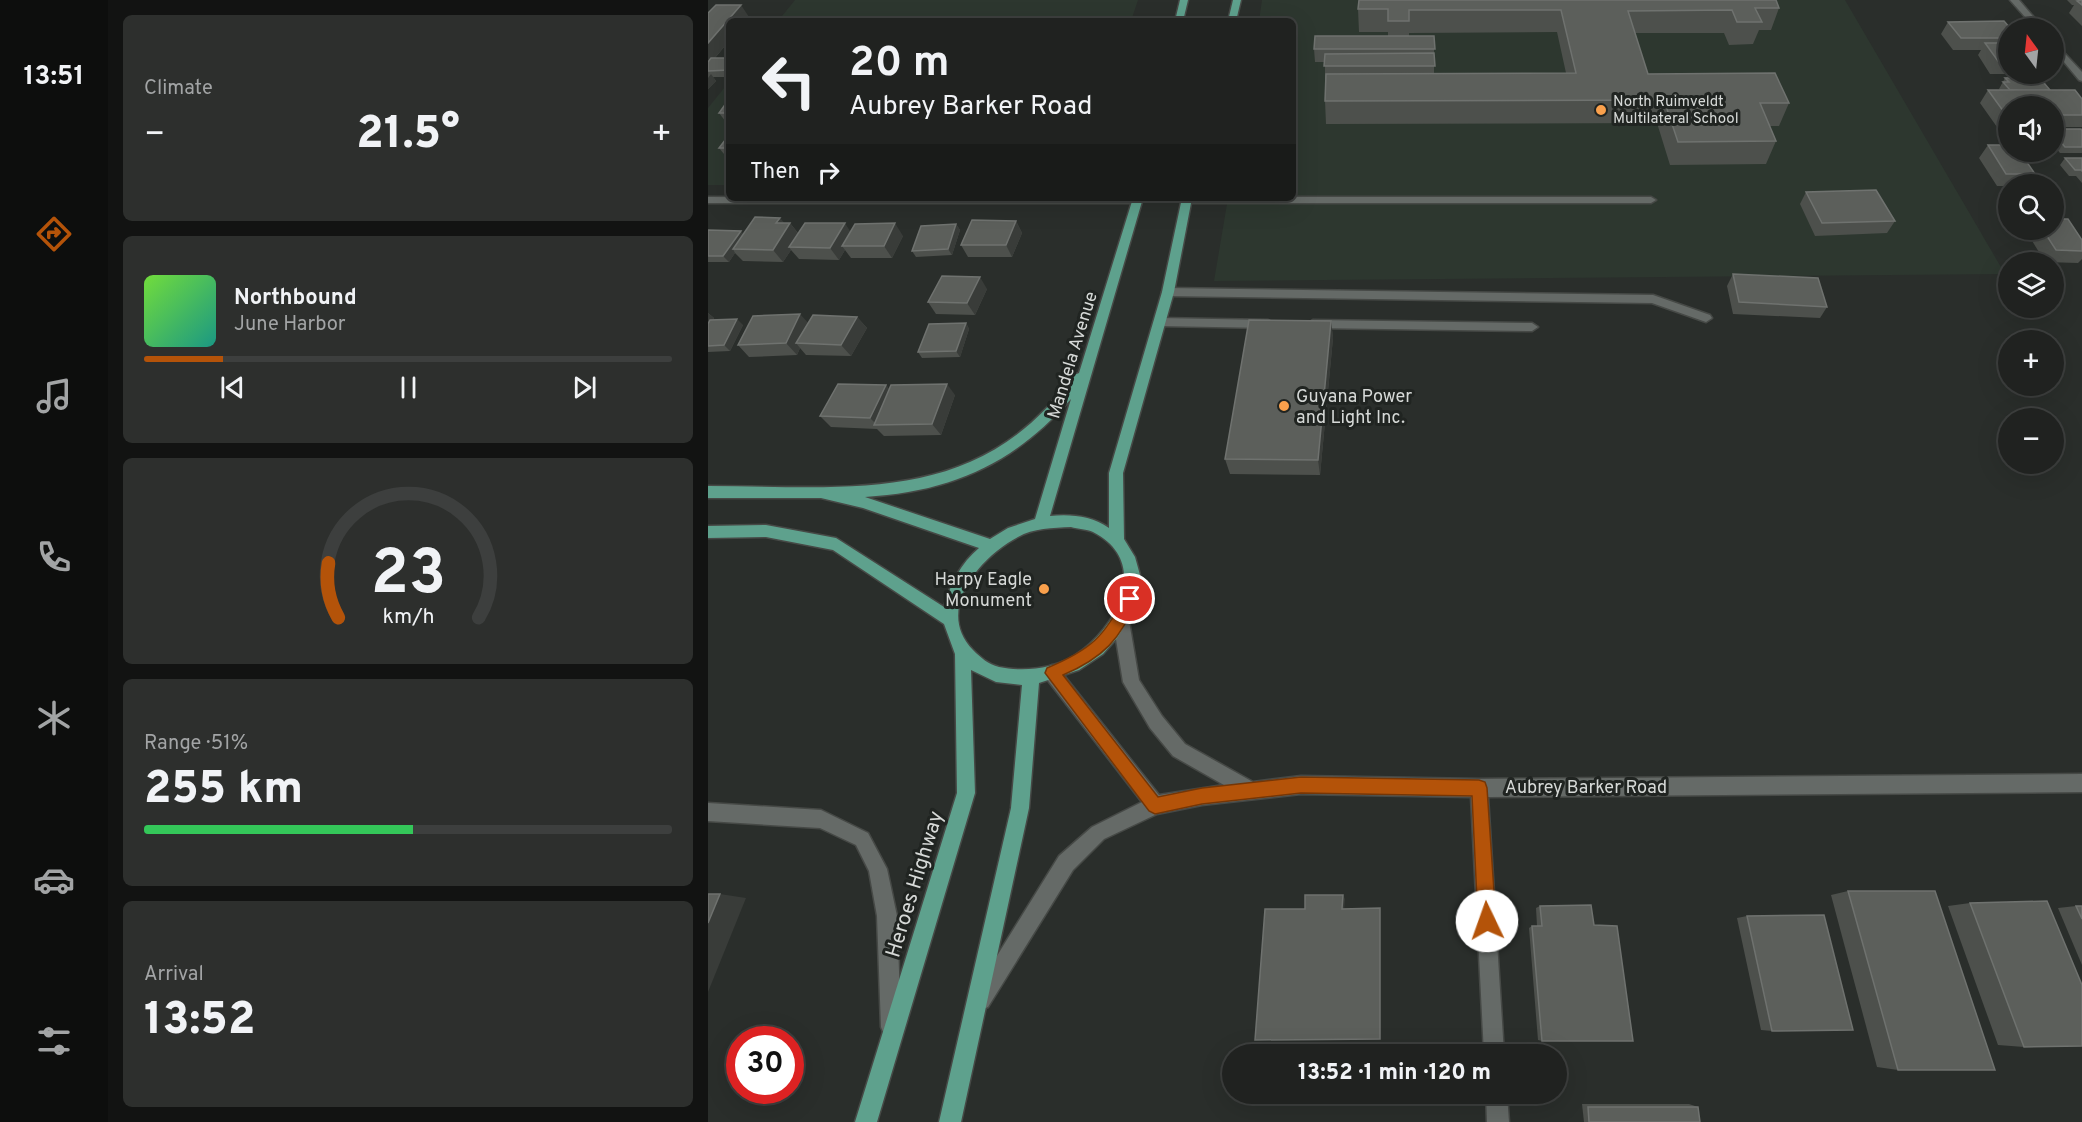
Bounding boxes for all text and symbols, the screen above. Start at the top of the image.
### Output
north arrow [1998,18,2064,84]
map controls [1998,18,2064,474]
text: 20 m [849,38,950,91]
icon: left [750,42,828,120]
text: 13:51 [24,60,84,94]
text: Climate [144,76,213,102]
text: Aubrey Barker Road [849,90,1092,124]
place label: North Ruimveldt Multilateral School [1613,93,1739,129]
button: sound [1998,96,2064,162]
marker: North Ruimveldt Multilateral School [1594,103,1608,117]
text: 21.5° [356,107,460,164]
text: − [144,115,165,157]
text: + [651,115,672,157]
icon: right [812,156,845,189]
text: Then [750,159,800,186]
button: search [1998,174,2064,240]
icon: directions [33,213,75,255]
button: layers [1998,252,2064,318]
text: Northbound [234,285,357,312]
street label: Mandela Avenue [1043,289,1104,422]
text: June Harbor [234,312,346,338]
button: + [1998,330,2064,396]
icon: previous [216,371,249,404]
icon: pause [392,371,425,404]
icon: next [568,371,601,404]
icon: music [33,375,75,417]
place label: Guyana Power and Light Inc. [1296,386,1412,430]
marker: Guyana Power and Light Inc. [1277,399,1291,413]
button: − [1998,408,2064,474]
icon: phone [33,536,75,578]
text: 23 [370,537,446,616]
place label: Harpy Eagle Monument [935,569,1032,613]
pin [1104,573,1155,624]
marker: Harpy Eagle Monument [1037,582,1051,596]
icon: arrive [1113,582,1146,615]
text: km/h [382,604,434,631]
icon: climate [33,697,75,739]
text: Range · 51% [144,731,248,757]
text: 255 km [144,762,303,819]
street label: Aubrey Barker Road [1505,777,1667,800]
street label: Heroes Highway [880,808,951,961]
icon: car [33,859,75,901]
position arrow [1455,889,1519,953]
text: Arrival [144,962,204,988]
text: 13:52 [144,993,256,1050]
icon: filters [33,1020,75,1062]
speed limit sign: 30 [726,1026,804,1104]
text: 13:52 · 1 min · 120 m [1298,1060,1491,1087]

